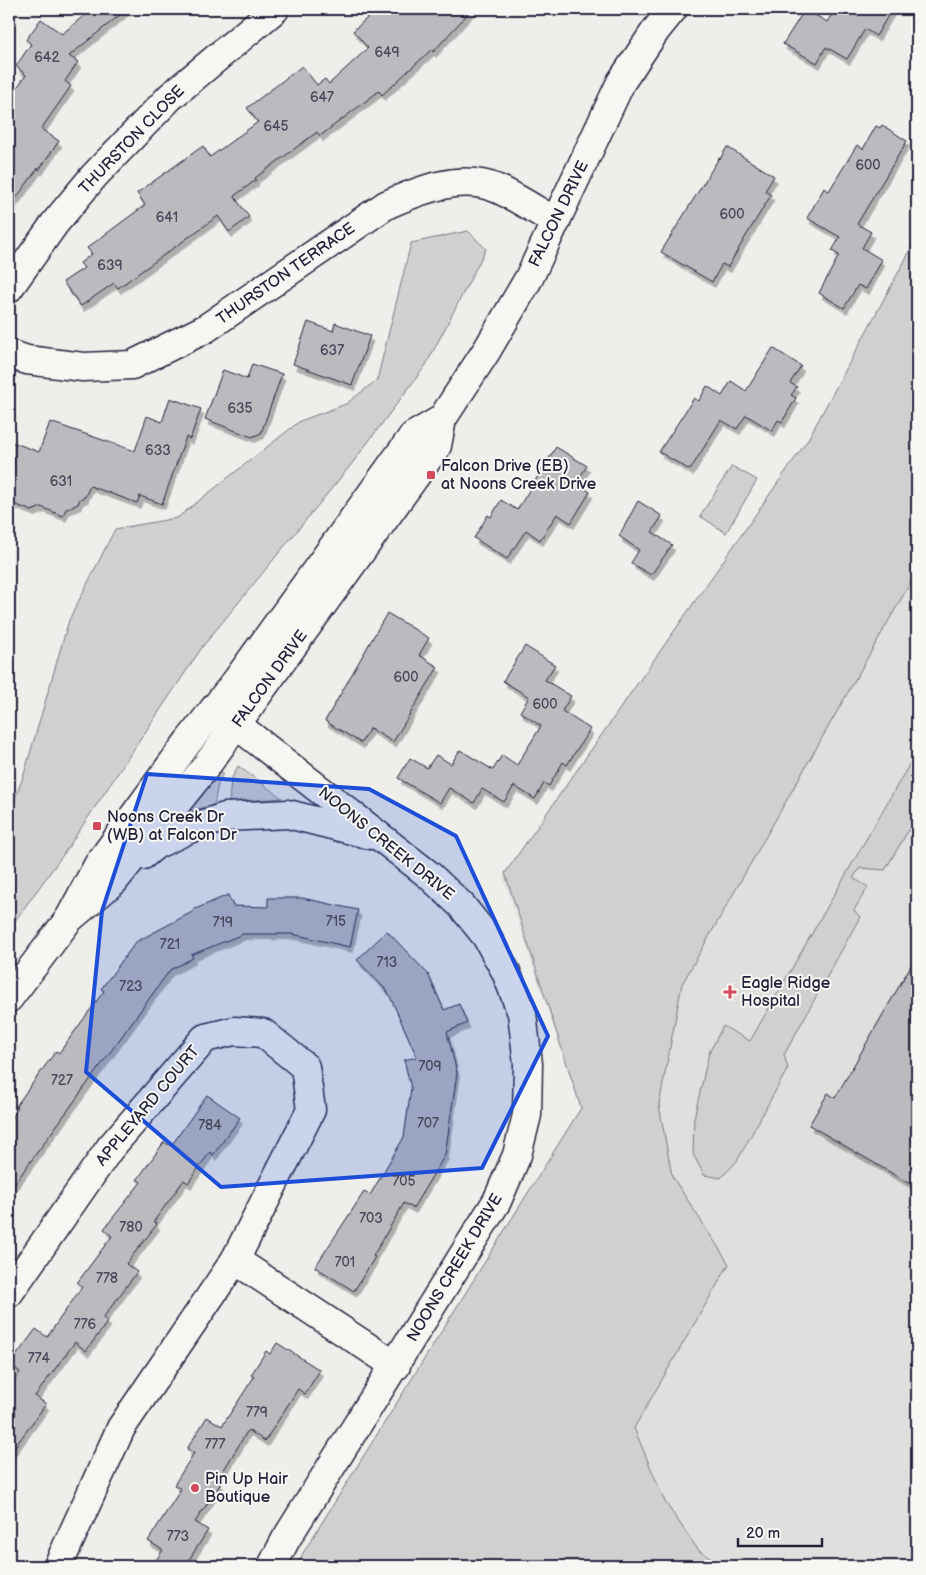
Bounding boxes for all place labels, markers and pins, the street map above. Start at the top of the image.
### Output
place label: Falcon Drive (EB) at Noons Creek Drive [441,457,597,494]
marker: Falcon Drive (EB) at Noons Creek Drive [425,469,437,481]
place label: Noons Creek Dr (WB) at Falcon Dr [107,808,237,845]
marker: Noons Creek Dr (WB) at Falcon Dr [91,820,103,832]
place label: Eagle Ridge Hospital [741,974,831,1011]
marker: Eagle Ridge Hospital [723,985,737,999]
place label: Pin Up Hair Boutique [205,1470,288,1507]
marker: Pin Up Hair Boutique [189,1482,201,1494]

